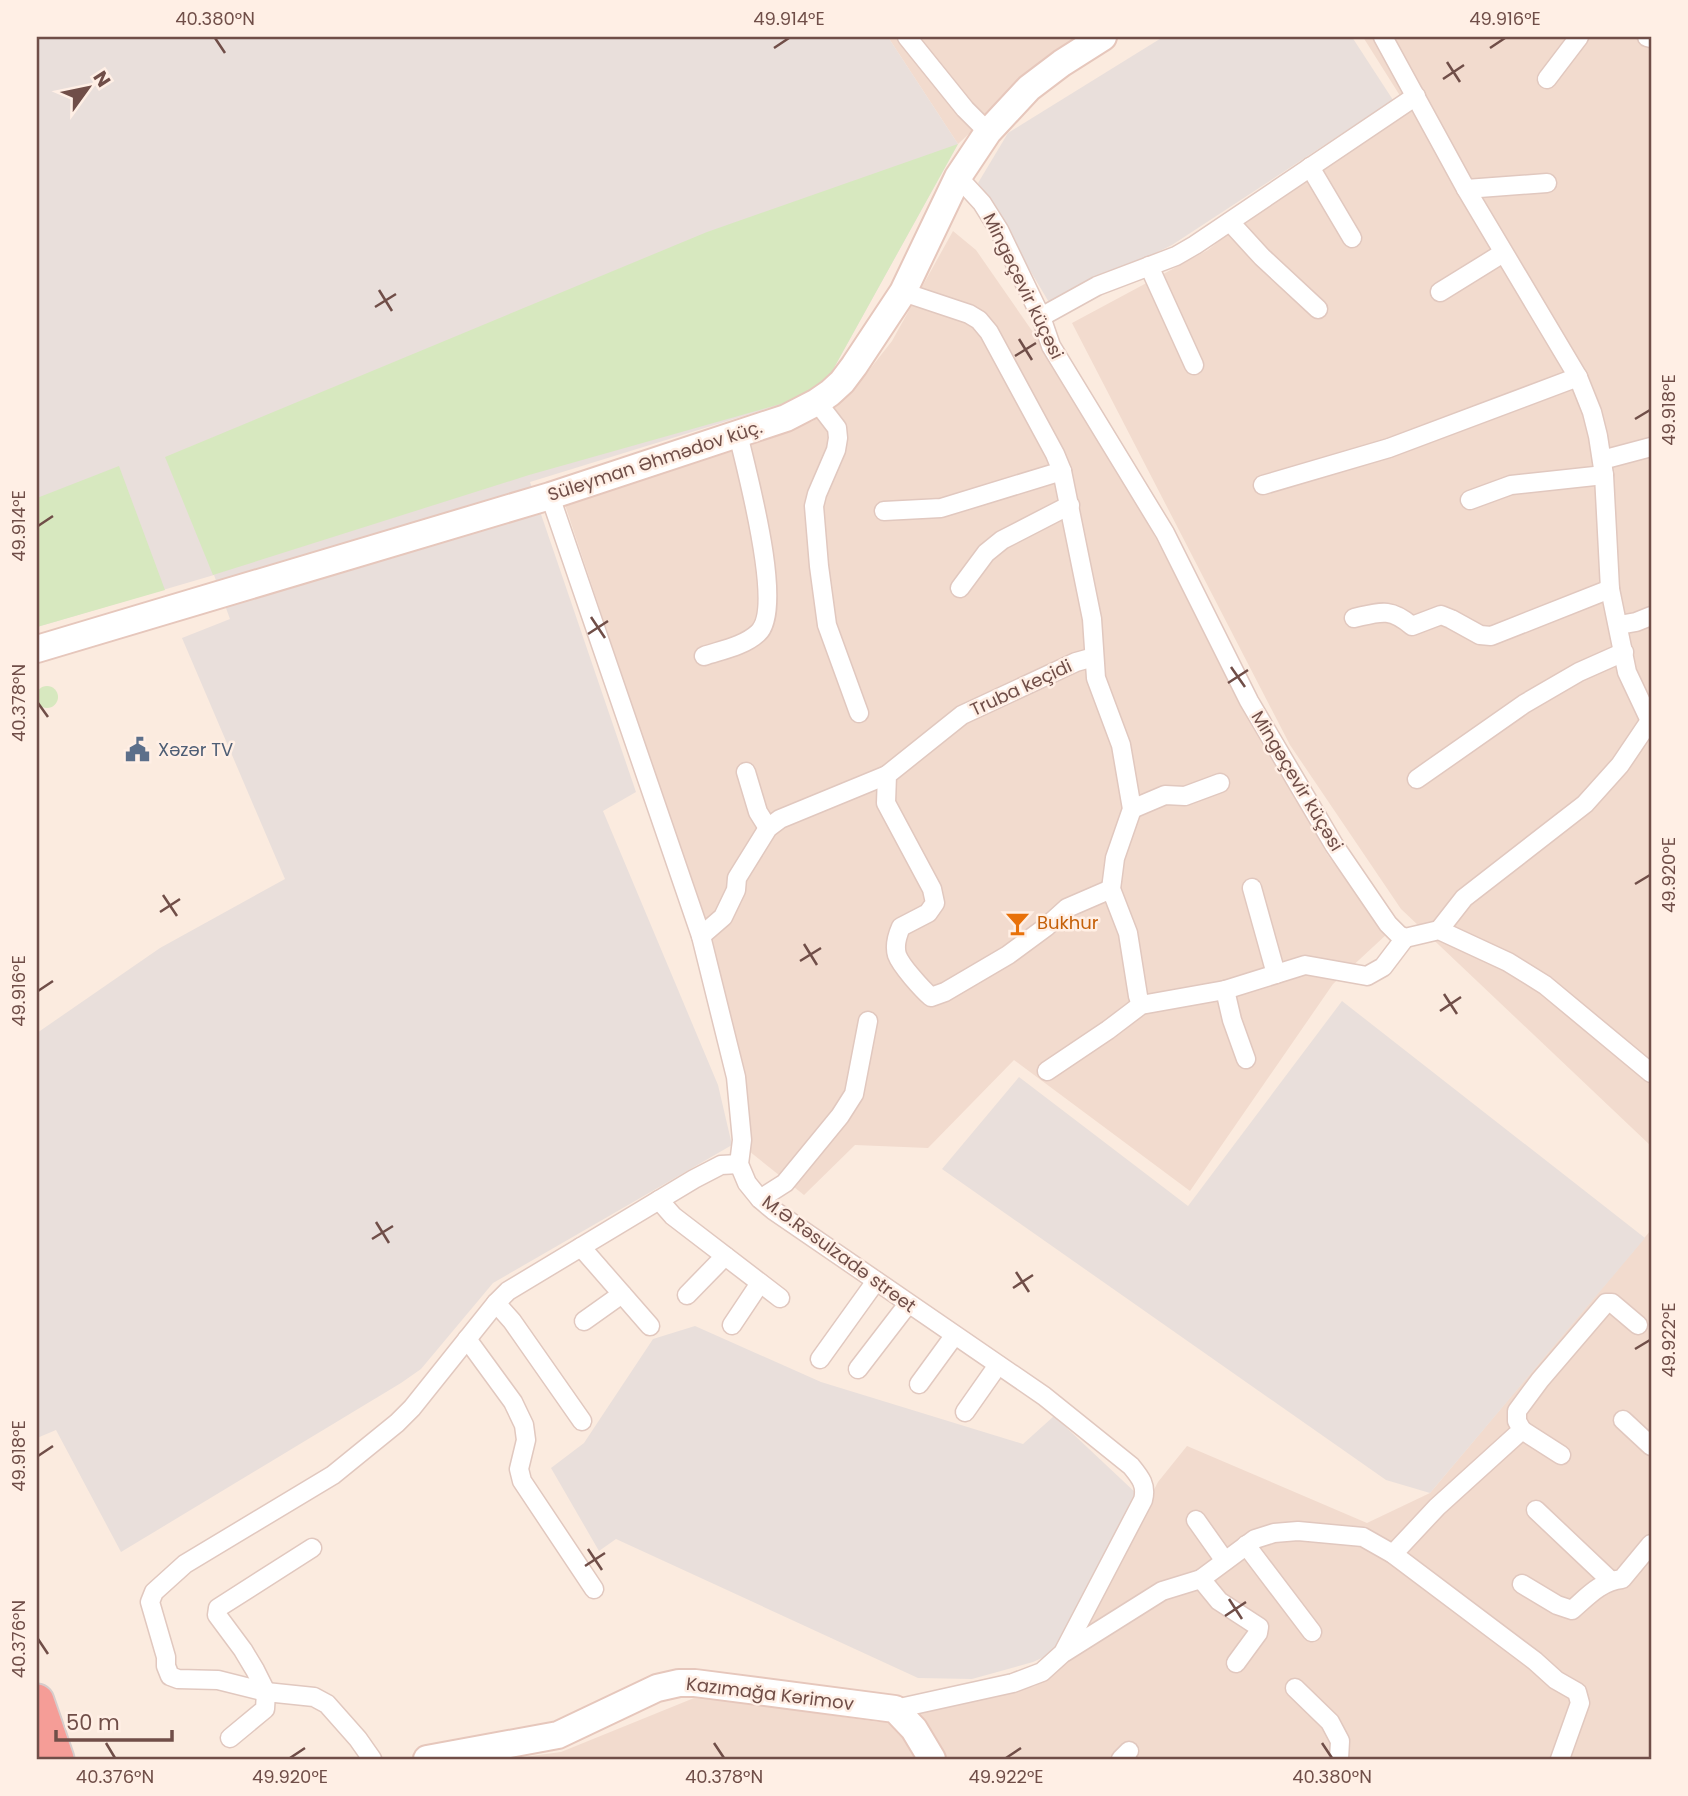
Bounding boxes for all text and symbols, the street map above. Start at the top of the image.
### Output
text: 40.380°N [175,6,255,31]
text: 49.914°E [753,6,825,31]
text: 49.916°E [1469,6,1541,31]
north arrow [52,52,122,122]
text: N [87,66,117,92]
street label: Mingəçevir küçəsi [977,209,1070,363]
text: 49.918°E [1656,374,1681,446]
street label: Süleyman Əhmədov küç. [544,414,765,507]
text: 49.914°E [6,490,31,562]
street label: Truba keçidi [966,653,1076,722]
text: 40.378°N [6,664,31,742]
street label: Mingəçevir küçəsi [1246,706,1349,856]
public building icon: Xəzər TV [124,736,152,764]
place label: Xəzər TV [158,737,233,762]
text: 49.920°E [1656,837,1681,913]
bar icon: Bukhur [1003,909,1031,937]
place label: Bukhur [1037,910,1099,935]
text: 49.916°E [6,955,31,1027]
street label: M.Ə.Rəsulzadə street [757,1189,921,1318]
text: 49.922°E [1656,1302,1681,1378]
text: 49.918°E [6,1420,31,1492]
text: 40.376°N [6,1600,31,1678]
street label: Kazımağa Kərimov [685,1671,855,1716]
scale bar [56,1698,172,1742]
text: 50 m [66,1708,120,1737]
text: 40.376°N [76,1764,154,1789]
text: 49.920°E [252,1764,328,1789]
text: 40.378°N [685,1764,763,1789]
text: 49.922°E [968,1764,1044,1789]
text: 40.380°N [1292,1764,1372,1789]

